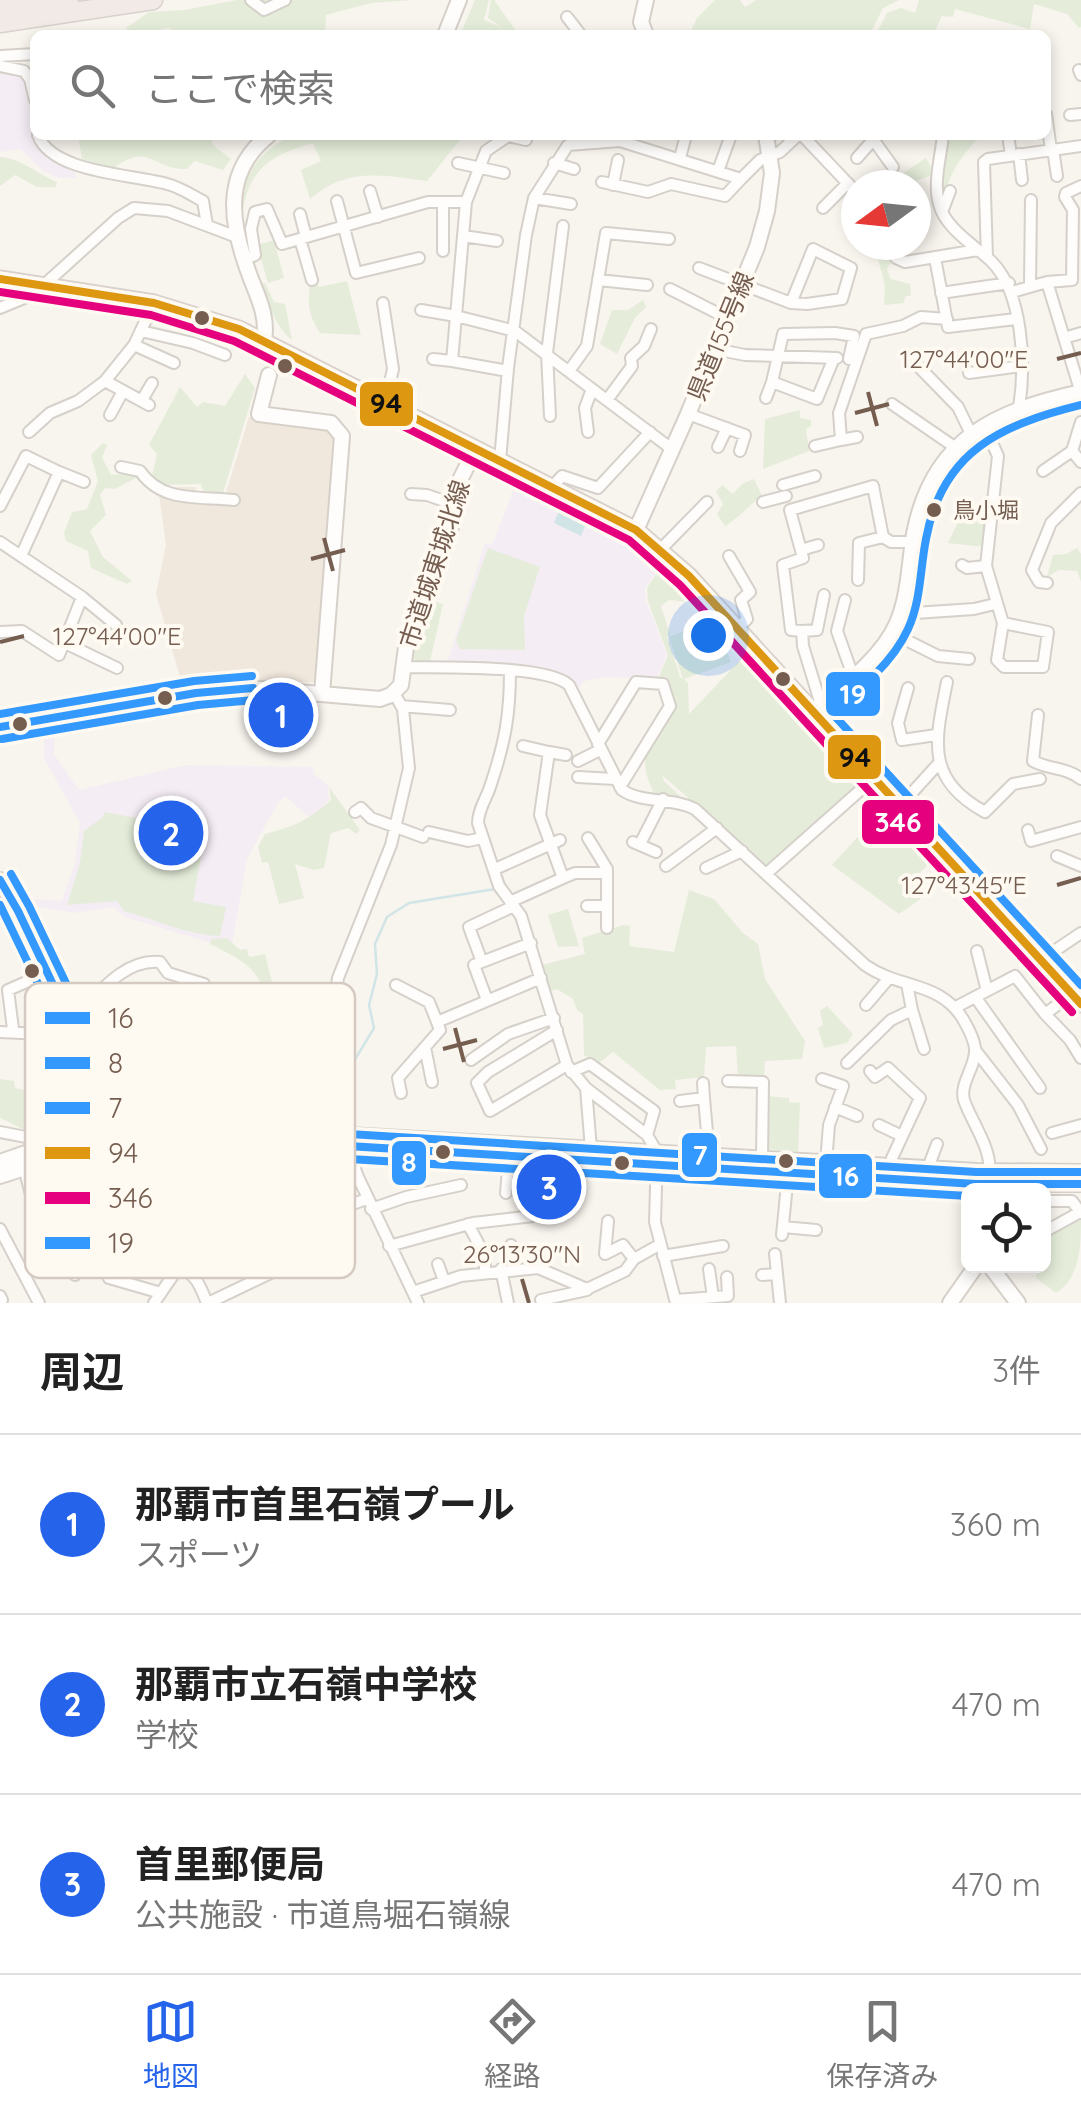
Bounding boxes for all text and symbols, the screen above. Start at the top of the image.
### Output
search box [30,30,1051,140]
icon: search [65,58,120,113]
text: ここで検索 [145,64,335,112]
north arrow [841,170,931,260]
street label: 県道155号線 [680,267,760,405]
unlabelled marker [192,308,212,328]
text: 127°44'00"E [900,343,1028,374]
unlabelled marker [275,356,295,376]
line badge: 94 [358,380,415,428]
text: 94 [370,385,402,420]
street label: 市道城東城北線 [392,476,476,652]
place label: 鳥小堀 [953,496,1019,524]
marker: 鳥小堀 [924,500,944,520]
your location [683,610,734,661]
text: 127°44'00"E [53,620,181,651]
unlabelled marker [773,669,793,689]
line badge: 19 [824,670,882,718]
text: 19 [840,676,866,711]
pin: 1 [248,678,314,752]
unlabelled marker [155,688,175,708]
unlabelled marker [10,714,30,734]
line badge: 94 [826,733,883,781]
text: 94 [839,739,871,774]
pin: 2 [138,796,204,870]
line badge: 346 [860,798,936,846]
text: 346 [875,804,921,839]
text: 127°43'45"E [901,869,1027,900]
unlabelled marker [22,961,42,981]
legend [25,983,355,1278]
text: 16 [108,1000,133,1035]
text: 8 [108,1045,123,1080]
text: 7 [108,1090,122,1125]
line badge: 7 [680,1131,719,1179]
text: 94 [108,1135,138,1170]
text: 7 [692,1137,708,1172]
line badge: 8 [390,1139,428,1187]
unlabelled marker [433,1142,453,1162]
text: 8 [401,1144,417,1179]
pin: 3 [516,1150,582,1224]
unlabelled marker [776,1151,796,1171]
line badge: 16 [817,1152,874,1200]
unlabelled marker [612,1153,632,1173]
text: 16 [833,1158,859,1193]
text: 346 [108,1180,153,1215]
map controls [961,1183,1051,1273]
button: locate [961,1183,1051,1273]
text: 19 [108,1225,134,1260]
text: 26°13'30"N [463,1238,581,1269]
text: 周辺 [40,1345,124,1398]
text: 3件 [992,1350,1041,1390]
text: 那覇市首里石嶺プール [135,1480,515,1528]
text: 1 [66,1504,79,1544]
text: 360 m [950,1504,1041,1544]
text: スポーツ [135,1534,262,1574]
text: 那覇市立石嶺中学校 [135,1660,477,1708]
text: 2 [63,1684,82,1724]
text: 470 m [952,1684,1041,1724]
text: 学校 [135,1714,199,1754]
text: 首里郵便局 [135,1840,325,1888]
text: 3 [64,1864,81,1904]
text: 470 m [952,1864,1041,1904]
text: 公共施設 · 市道鳥堀石嶺線 [135,1894,511,1934]
tab: 地図 [143,1994,199,2094]
tab: 経路 [484,1994,540,2094]
tab: 保存済み [826,1994,938,2094]

